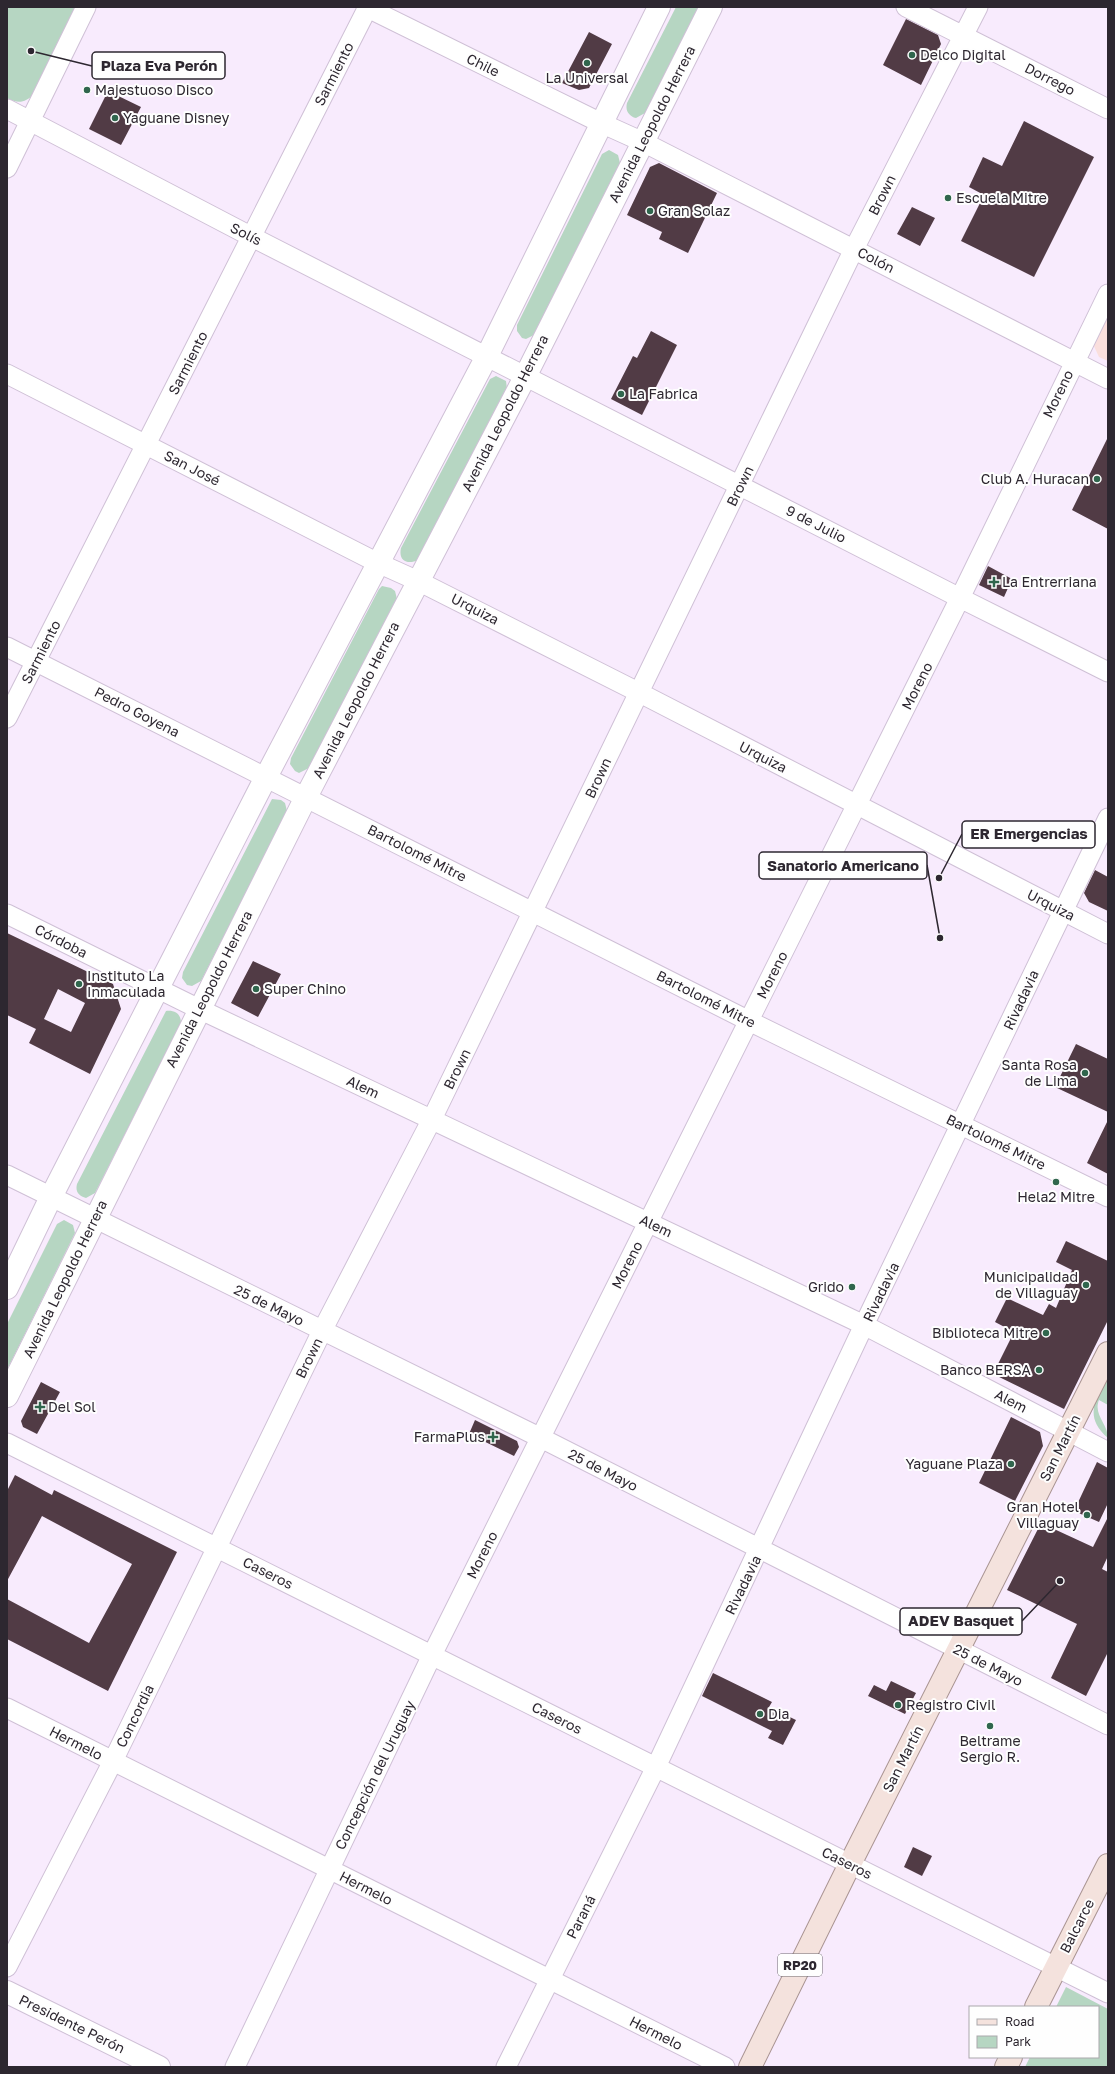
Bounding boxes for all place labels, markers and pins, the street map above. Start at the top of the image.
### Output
place label: Delco Digital [920,46,1006,63]
marker: Delco Digital [907,50,917,60]
callout: Plaza Eva Perón [92,52,225,79]
marker: La Universal [582,58,592,68]
place label: La Universal [545,69,629,86]
place label: Majestuoso Disco [95,81,213,98]
marker: Majestuoso Disco [82,85,92,95]
place label: Yaguane Disney [123,109,229,126]
marker: Yaguane Disney [110,113,120,123]
place label: Escuela Mitre [956,189,1047,206]
marker: Escuela Mitre [943,193,953,203]
place label: Gran Solaz [658,202,730,219]
marker: Gran Solaz [645,206,655,216]
place label: La Fabrica [629,385,698,402]
marker: La Fabrica [616,389,626,399]
place label: Club A. Huracan [981,470,1089,487]
marker: Club A. Huracan [1092,474,1102,484]
place label: La Entrerriana [1002,573,1097,590]
marker: La Entrerriana [989,577,999,587]
callout: ER Emergencias [962,821,1095,848]
callout: Sanatorio Americano [759,852,927,879]
place label: Instituto La Inmaculada [87,967,165,1000]
marker: Instituto La Inmaculada [74,979,84,989]
place label: Super Chino [264,980,346,997]
marker: Super Chino [251,984,261,994]
place label: Santa Rosa de Lima [1002,1056,1077,1089]
marker: Santa Rosa de Lima [1080,1068,1090,1078]
marker: Hela2 Mitre [1051,1177,1061,1187]
place label: Hela2 Mitre [1017,1188,1095,1205]
place label: Municipalidad de Villaguay [984,1268,1078,1301]
place label: Grido [808,1278,844,1295]
marker: Municipalidad de Villaguay [1081,1280,1091,1290]
marker: Grido [847,1282,857,1292]
place label: Biblioteca Mitre [932,1324,1038,1341]
marker: Biblioteca Mitre [1041,1328,1051,1338]
place label: Banco BERSA [940,1361,1032,1378]
marker: Banco BERSA [1034,1365,1044,1375]
place label: Del Sol [48,1398,96,1415]
marker: Del Sol [35,1402,45,1412]
place label: FarmaPlus [414,1428,485,1445]
marker: FarmaPlus [488,1432,498,1442]
place label: Yaguane Plaza [905,1455,1003,1472]
marker: Yaguane Plaza [1006,1459,1016,1469]
place label: Gran Hotel Villaguay [1007,1498,1079,1531]
marker: Gran Hotel Villaguay [1082,1510,1092,1520]
callout: ADEV Basquet [900,1608,1022,1635]
place label: Registro Civil [906,1696,995,1713]
marker: Registro Civil [893,1700,903,1710]
place label: Dia [768,1705,789,1722]
marker: Dia [755,1709,765,1719]
marker: Beltrame Sergio R. [985,1721,995,1731]
place label: Beltrame Sergio R. [959,1732,1021,1765]

